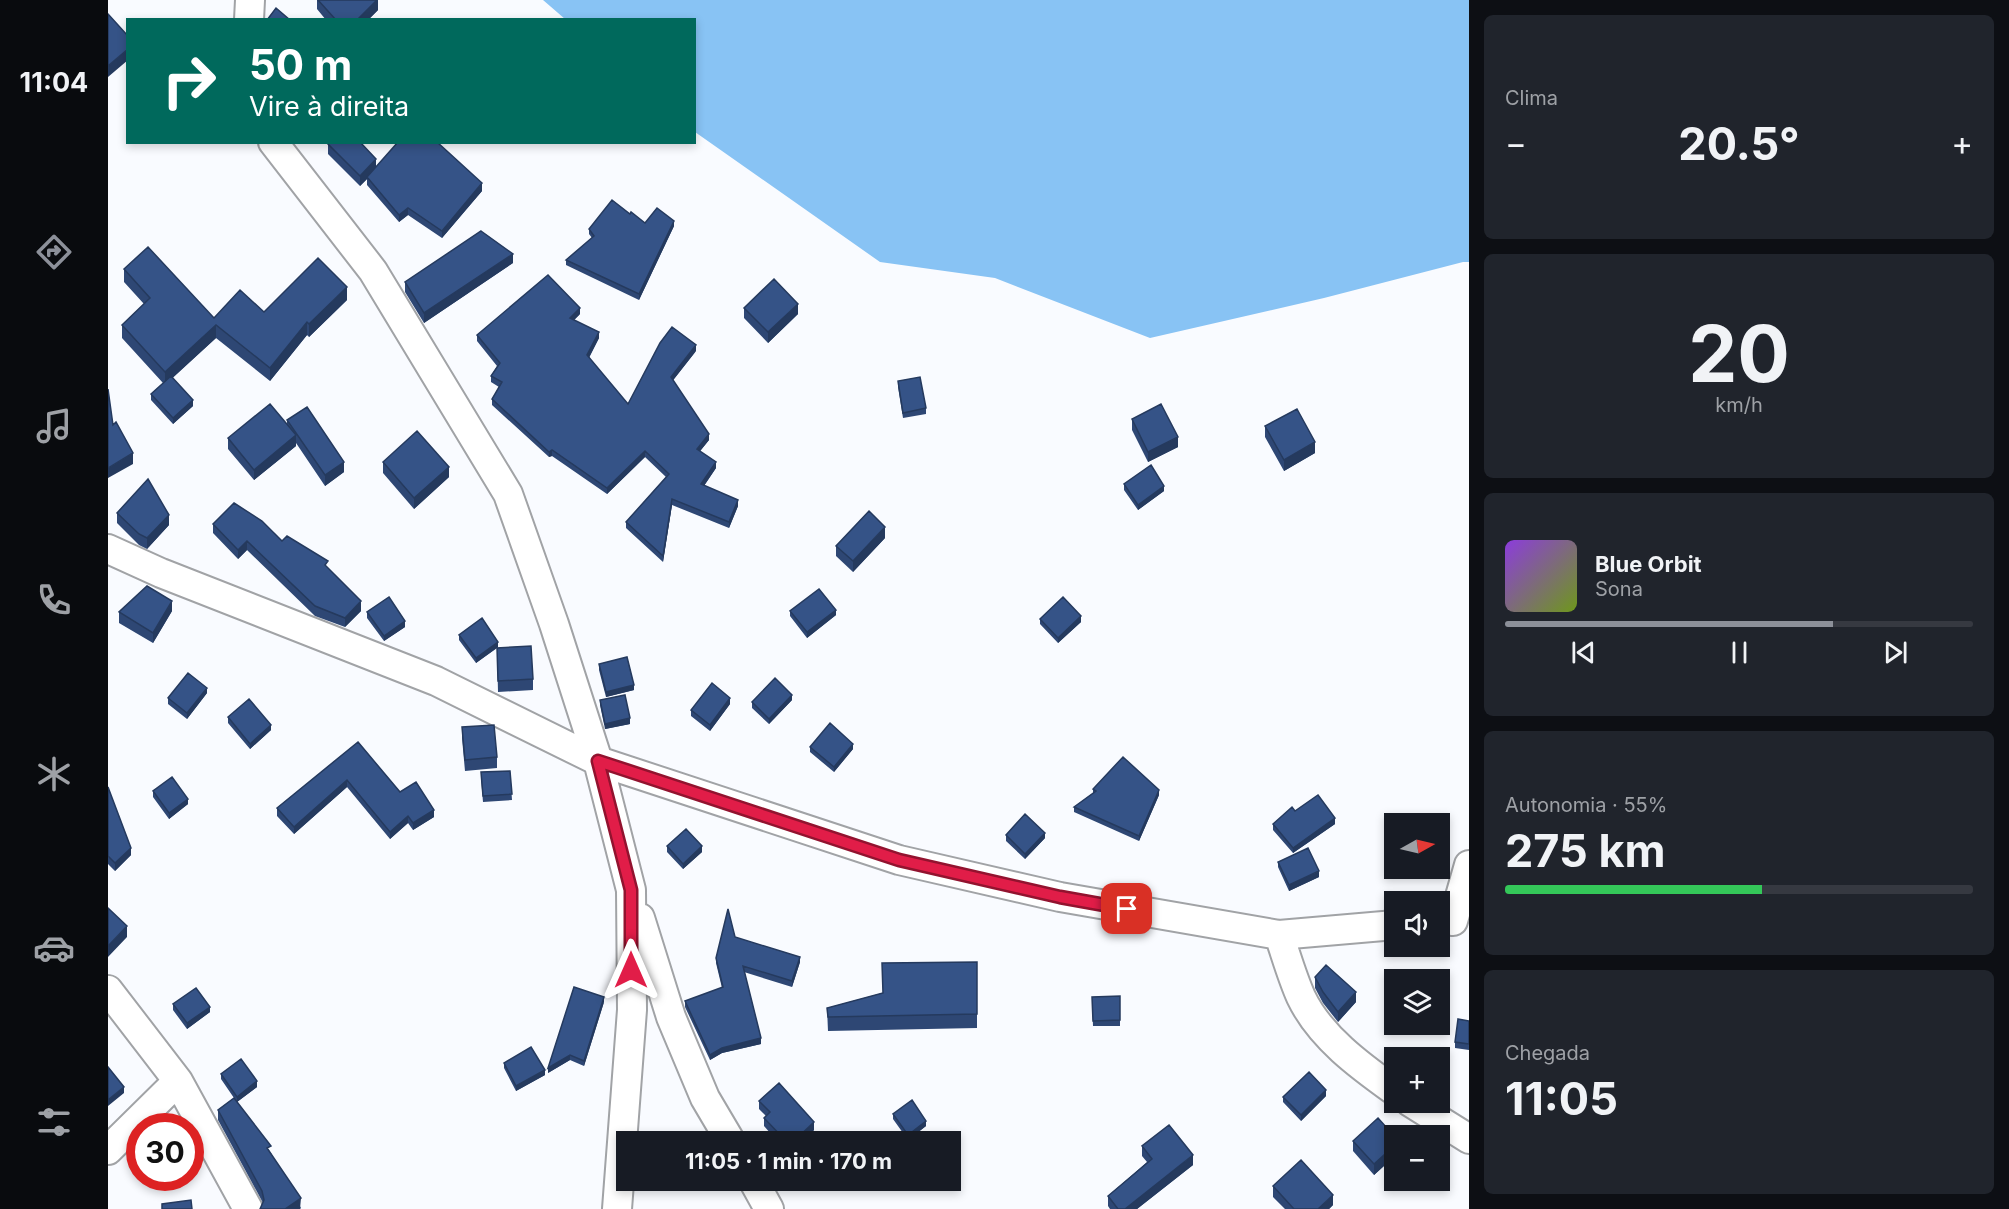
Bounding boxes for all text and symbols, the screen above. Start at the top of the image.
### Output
text: 50 m [249,39,352,90]
icon: right [150,42,228,120]
text: 11:04 [20,66,88,99]
text: Clima [1505,86,1558,110]
text: Vire à direita [249,90,409,123]
text: 20.5° [1678,116,1800,171]
text: − [1505,123,1527,163]
text: + [1951,123,1973,163]
icon: directions [33,231,75,273]
text: 20 [1688,306,1790,401]
text: km/h [1715,393,1763,417]
icon: music [33,405,75,447]
text: Blue Orbit [1595,551,1702,577]
text: Sona [1595,577,1643,601]
icon: phone [33,579,75,621]
icon: previous [1567,636,1600,669]
icon: pause [1723,636,1756,669]
icon: next [1879,636,1912,669]
icon: climate [33,753,75,795]
text: Autonomia · 55% [1505,793,1667,817]
north arrow [1384,813,1450,879]
map controls [1384,813,1450,1191]
text: 275 km [1505,823,1666,878]
pin [1101,883,1152,934]
button: sound [1384,891,1450,957]
icon: arrive [1110,892,1143,925]
icon: car [33,927,75,969]
position arrow [599,938,663,1002]
button: layers [1384,969,1450,1035]
text: Chegada [1505,1041,1590,1065]
button: + [1384,1047,1450,1113]
text: 11:05 [1505,1071,1618,1126]
icon: filters [33,1101,75,1143]
speed limit sign: 30 [126,1113,204,1191]
button: − [1384,1125,1450,1191]
text: 11:05 · 1 min · 170 m [685,1148,892,1174]

